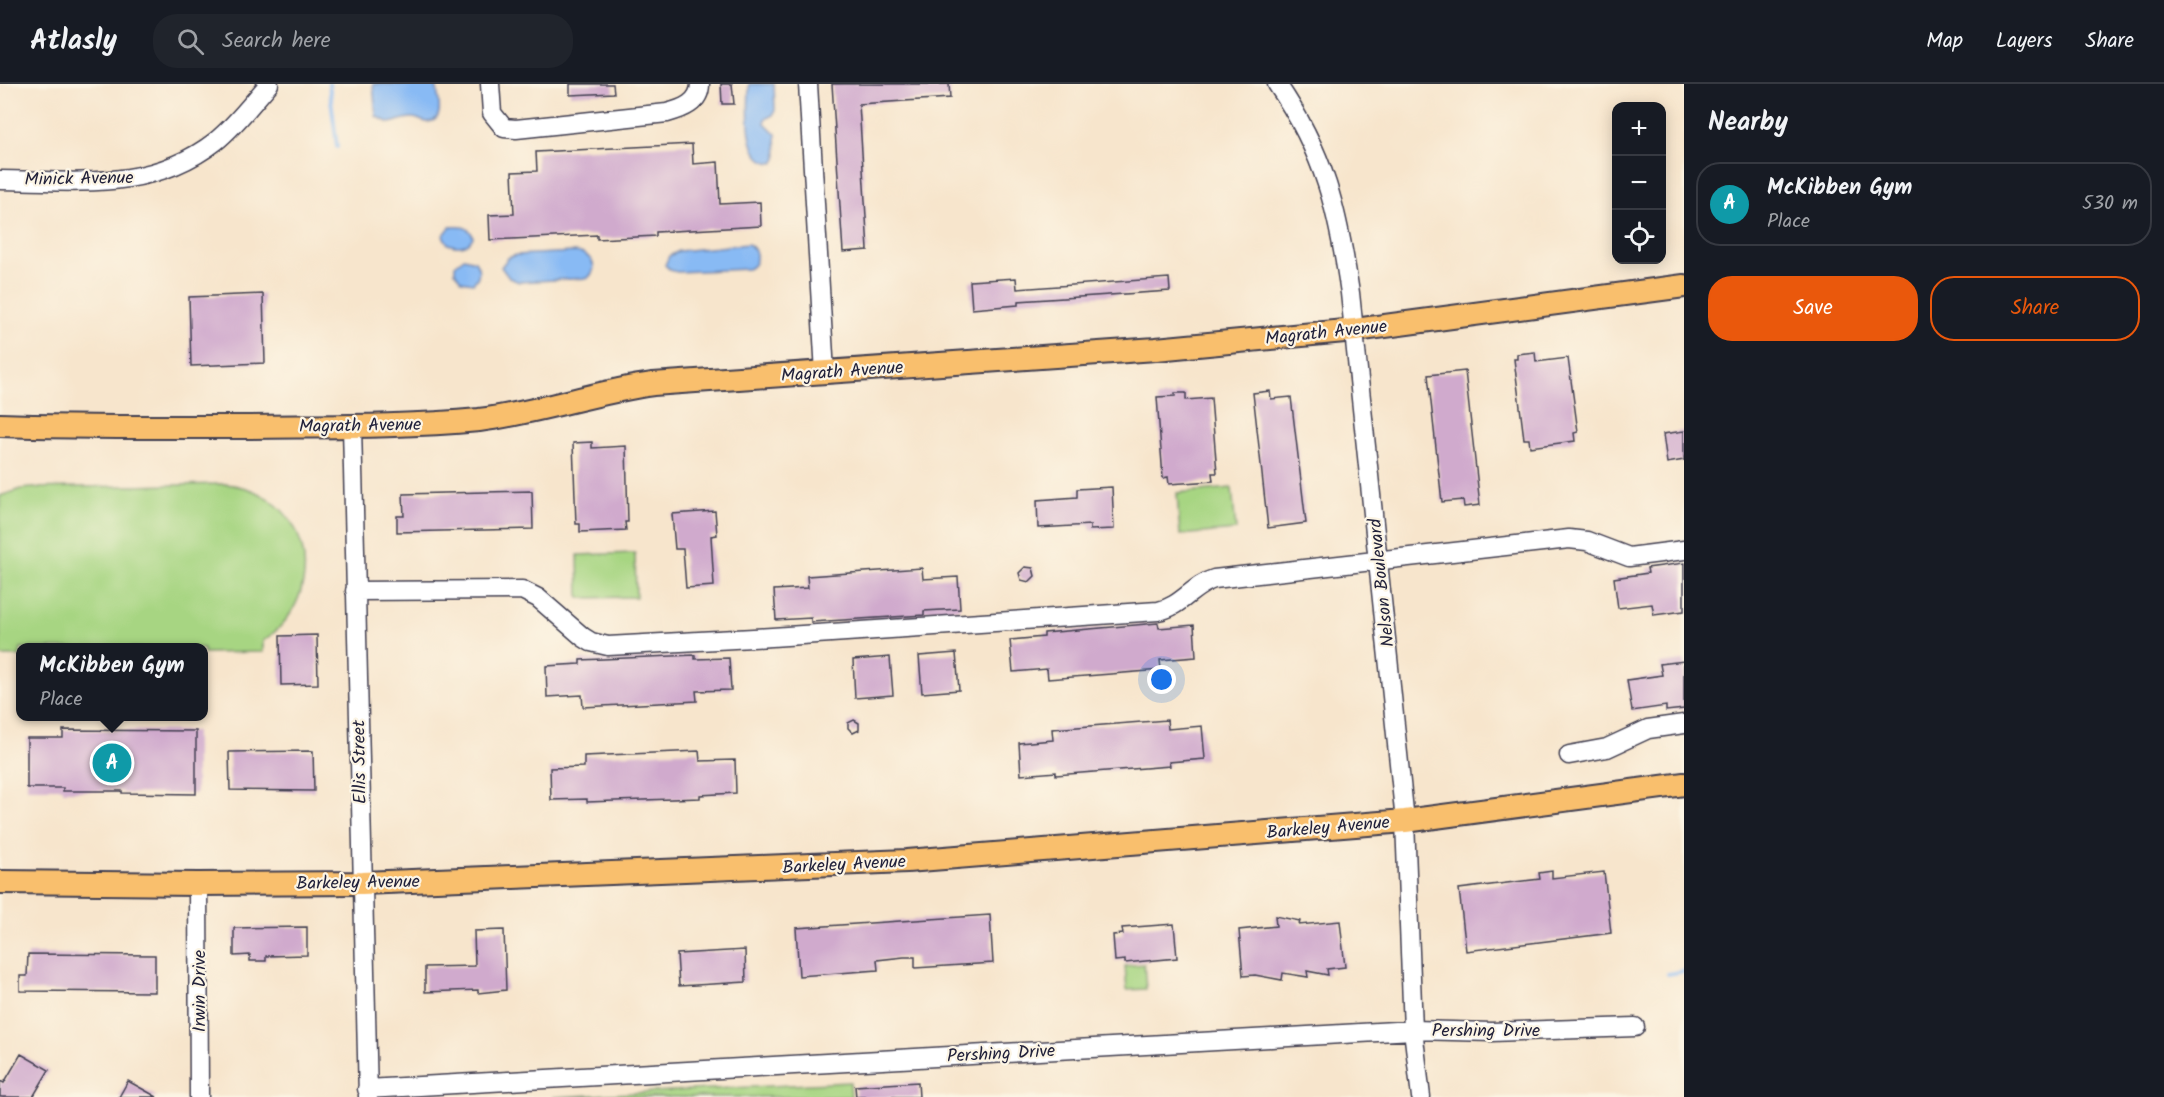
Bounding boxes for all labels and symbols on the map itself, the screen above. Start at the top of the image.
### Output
street label: Minick Avenue [24,164,134,195]
street label: Magrath Avenue [1264,313,1389,354]
street label: Magrath Avenue [780,354,904,391]
street label: Magrath Avenue [299,411,421,442]
street label: Nelson Boulevard [1361,516,1404,649]
your location [1147,665,1176,694]
street label: Ellis Street [345,719,376,804]
pin: A [92,740,132,786]
street label: Barkeley Avenue [1265,809,1391,848]
street label: Barkeley Avenue [782,848,907,883]
street label: Barkeley Avenue [296,868,420,899]
street label: Irwin Drive [186,950,215,1032]
street label: Pershing Drive [1432,1017,1540,1046]
street label: Pershing Drive [946,1037,1056,1072]

